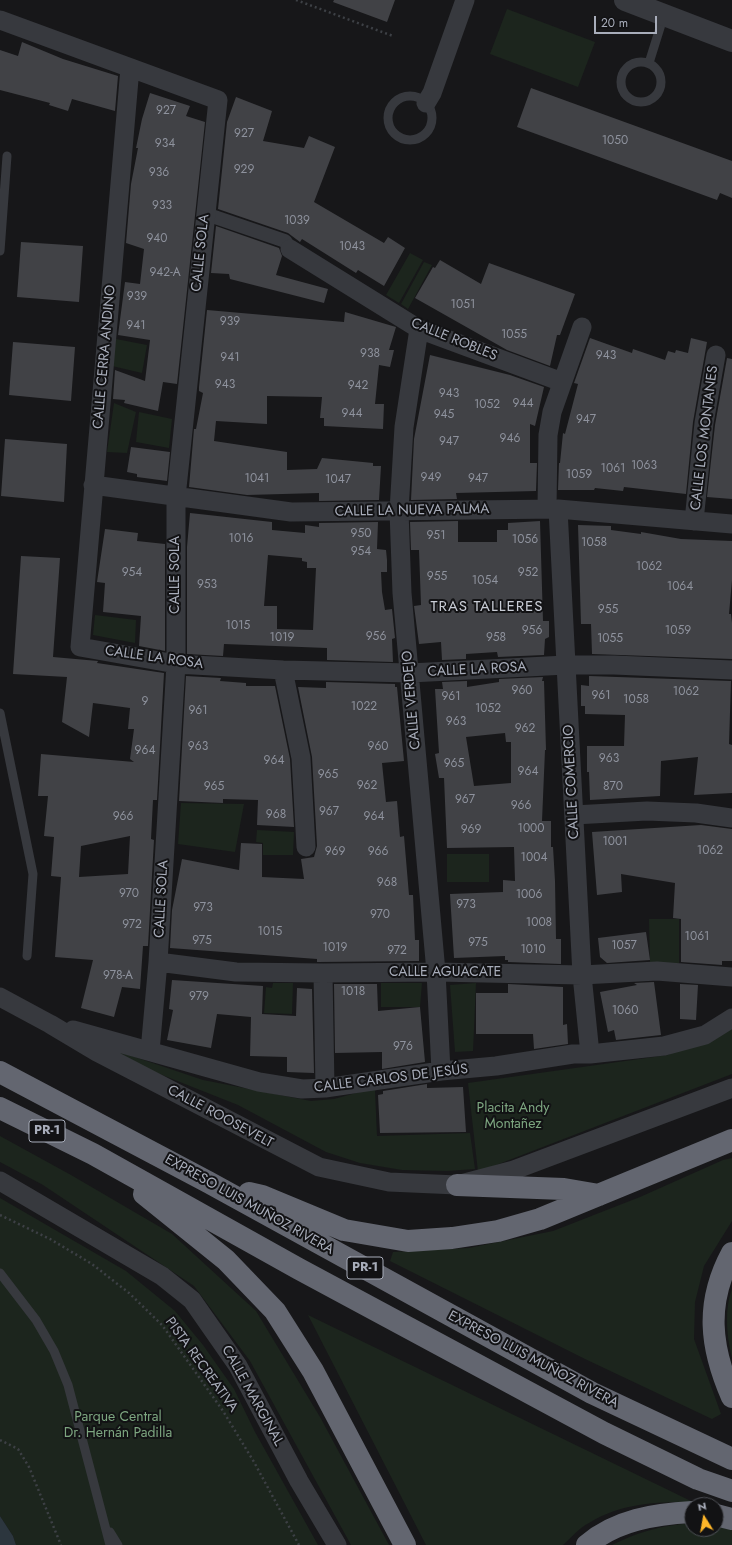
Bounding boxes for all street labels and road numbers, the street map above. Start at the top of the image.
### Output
street label: CALLE SOLA [189,213,213,293]
street label: CALLE CERRA ANDINO [90,284,120,430]
street label: CALLE ROBLES [408,315,500,365]
street label: CALLE LOS MONTANES [688,365,722,511]
street label: CALLE LA NUEVA PALMA [335,501,489,521]
street label: CALLE SOLA [168,536,184,614]
street label: CALLE LA ROSA [104,643,204,673]
street label: CALLE VERDEJO [399,650,425,750]
street label: CALLE LA ROSA [427,659,527,681]
street label: CALLE COMERCIO [561,724,583,840]
street label: CALLE SOLA [152,860,172,938]
street label: CALLE AGUACATE [389,965,501,981]
street label: CALLE CARLOS DE JESÚS [313,1061,469,1097]
street label: CALLE ROOSEVELT [164,1082,276,1152]
road number: PR-1 [29,1120,65,1142]
street label: EXPRESO LUIS MUÑOZ RIVERA [162,1151,336,1259]
road number: PR-1 [347,1257,383,1279]
street label: EXPRESO LUIS MUÑOZ RIVERA [445,1308,621,1412]
street label: PISTA RECREATIVA [161,1314,241,1416]
street label: CALLE MARGINAL [217,1343,287,1449]

